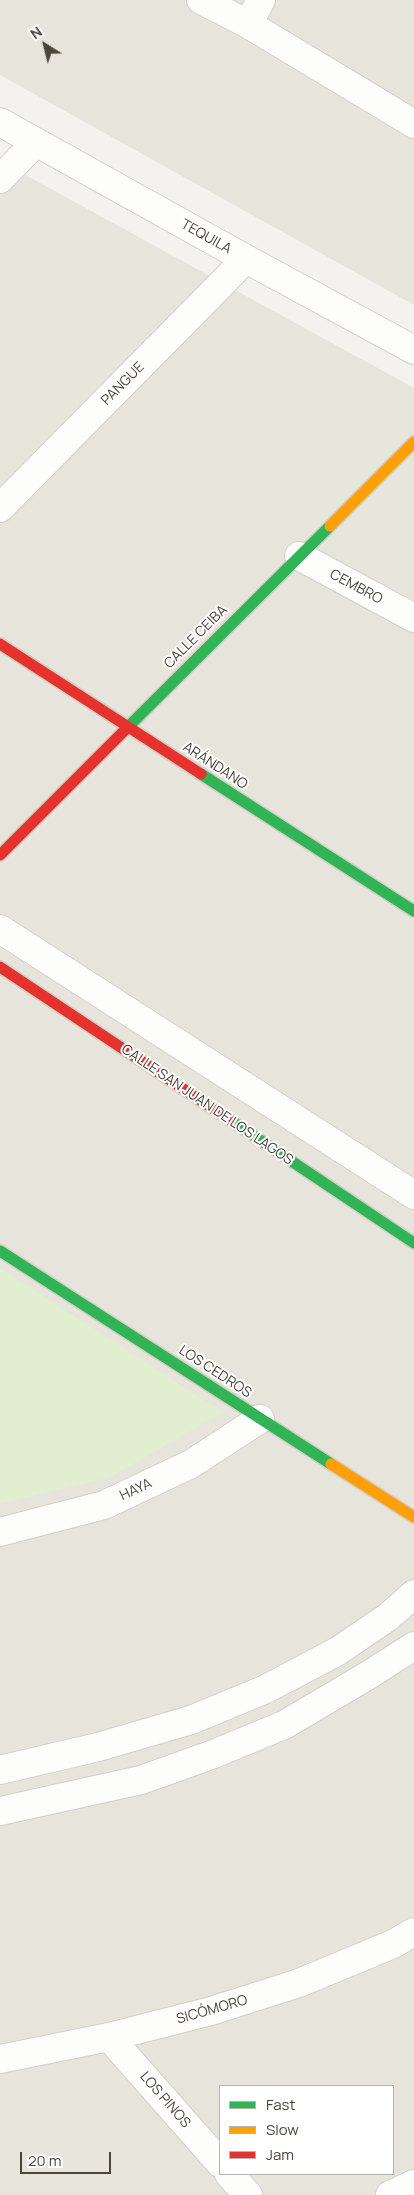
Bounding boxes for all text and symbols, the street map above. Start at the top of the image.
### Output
north arrow [20,20,70,70]
text: N [26,22,46,43]
street label: TEQUILA [178,216,234,258]
street label: PANGUE [98,359,148,409]
street label: CEMBRO [327,566,385,608]
street label: CALLE CEIBA [161,602,231,672]
street label: ARÁNDANO [179,739,251,793]
street label: CALLE SAN JUAN DE LOS LAGOS [118,1041,296,1169]
street label: LOS CEDROS [175,1342,255,1402]
street label: HAYA [117,1475,155,1505]
street label: SICÓMORO [175,1992,249,2028]
street label: LOS PINOS [136,2069,194,2131]
legend [219,2085,394,2175]
text: Fast [266,2094,295,2115]
text: Slow [266,2119,299,2140]
scale bar [22,2142,114,2174]
text: Jam [266,2144,294,2165]
text: 20 m [28,2150,61,2171]

